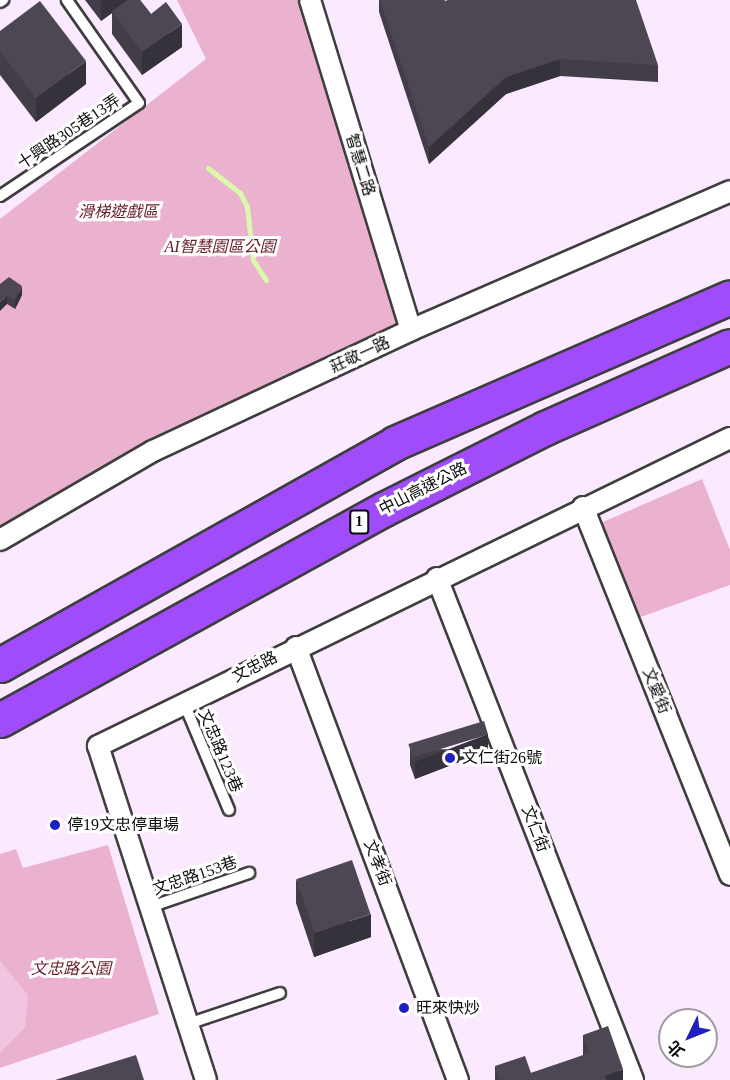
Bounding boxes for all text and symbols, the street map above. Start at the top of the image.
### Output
street label: 十興路305巷13弄 [14,90,124,174]
street label: 智慧二路 [341,132,379,198]
park label: 滑梯遊戲區 [78,202,158,222]
park label: AI智慧園區公園 [164,237,276,257]
street label: 莊敬一路 [327,333,393,377]
street label: 中山高速公路 [376,459,470,519]
road number: 1 [348,510,370,534]
street label: 文忠路 [229,648,281,686]
street label: 文愛街 [638,665,674,717]
street label: 文忠路123巷 [194,707,246,795]
place label: 文仁街26號 [462,748,542,768]
marker: 文仁街26號 [443,751,457,765]
street label: 文仁街 [517,803,553,855]
place label: 停19文忠停車場 [67,815,179,835]
marker: 停19文忠停車場 [48,818,62,832]
street label: 文孝街 [359,837,395,889]
street label: 文忠路153巷 [150,853,240,899]
park label: 文忠路公園 [31,959,111,979]
place label: 旺來快炒 [416,998,480,1018]
marker: 旺來快炒 [397,1001,411,1015]
north arrow [658,1008,718,1068]
text: 北 [664,1038,688,1061]

